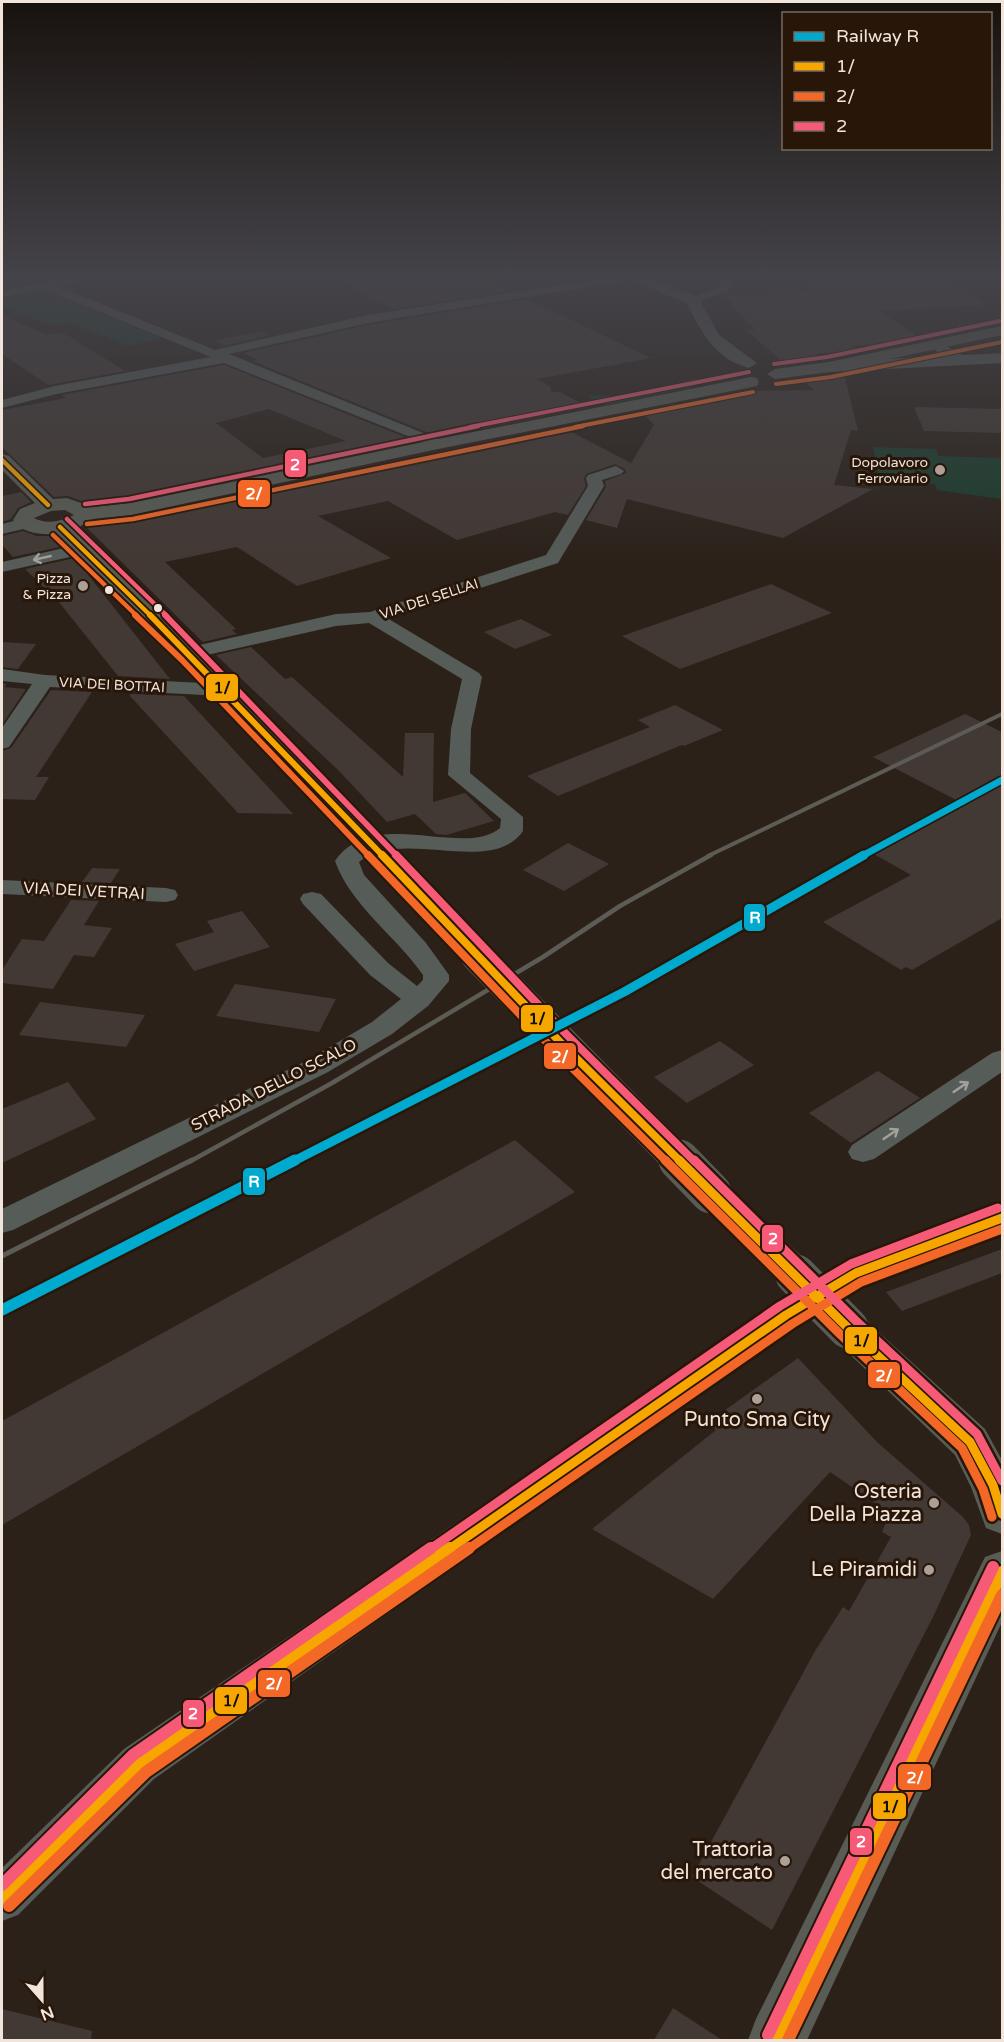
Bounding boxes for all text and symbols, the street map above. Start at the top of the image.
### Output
legend [782,12,992,150]
text: Railway R [836,25,919,47]
text: 1/ [836,55,855,77]
text: 2/ [836,85,855,107]
text: 2 [836,115,847,137]
line badge: 2 [284,449,307,478]
place label: Dopolavoro Ferroviario [851,454,928,487]
text: 2 [290,455,300,475]
marker: Dopolavoro Ferroviario [933,463,947,477]
line badge: 2/ [237,479,271,508]
text: 2/ [245,484,263,504]
one-way arrow [32,552,51,564]
place label: Pizza & Pizza [23,570,71,603]
street label: VIA DEI SELLAI [378,575,480,623]
marker: Pizza & Pizza [76,579,90,593]
unlabelled marker [103,584,115,596]
unlabelled marker [152,602,164,614]
line badge: 1/ [205,673,239,702]
street label: VIA DEI BOTTAI [59,674,165,696]
text: 1/ [213,678,231,698]
street label: VIA DEI VETRAI [23,878,145,904]
line badge: R [743,903,766,932]
text: R [749,908,761,928]
line badge: 1/ [520,1004,554,1033]
text: 1/ [528,1009,546,1029]
street label: STRADA DELLO SCALO [188,1035,360,1135]
line badge: 2/ [543,1042,577,1070]
text: 2/ [551,1047,569,1067]
one-way arrow [952,1081,968,1093]
one-way arrow [882,1127,899,1139]
line badge: R [242,1167,266,1196]
text: R [248,1172,260,1192]
line badge: 2 [761,1224,784,1253]
text: 2 [768,1229,778,1249]
line badge: 1/ [844,1326,878,1355]
text: 1/ [852,1331,870,1351]
line badge: 2/ [867,1361,901,1389]
text: 2/ [875,1366,893,1386]
marker: Punto Sma City [750,1392,764,1406]
place label: Punto Sma City [684,1408,830,1432]
place label: Osteria Della Piazza [809,1480,922,1527]
marker: Osteria Della Piazza [927,1496,941,1510]
place label: Le Piramidi [811,1558,917,1582]
marker: Le Piramidi [922,1563,936,1577]
line badge: 2/ [257,1669,291,1698]
text: 2/ [265,1674,283,1694]
line badge: 1/ [214,1686,248,1715]
text: 1/ [222,1691,240,1711]
line badge: 2 [182,1699,205,1728]
text: 2 [188,1704,198,1724]
line badge: 2/ [897,1763,932,1791]
text: 2/ [906,1768,924,1788]
line badge: 1/ [872,1792,907,1820]
text: 1/ [881,1797,899,1817]
line badge: 2 [849,1827,873,1856]
text: 2 [856,1832,866,1852]
place label: Trattoria del mercato [661,1838,773,1885]
marker: Trattoria del mercato [778,1854,792,1868]
north arrow [12,1970,72,2030]
text: N [37,2001,57,2025]

